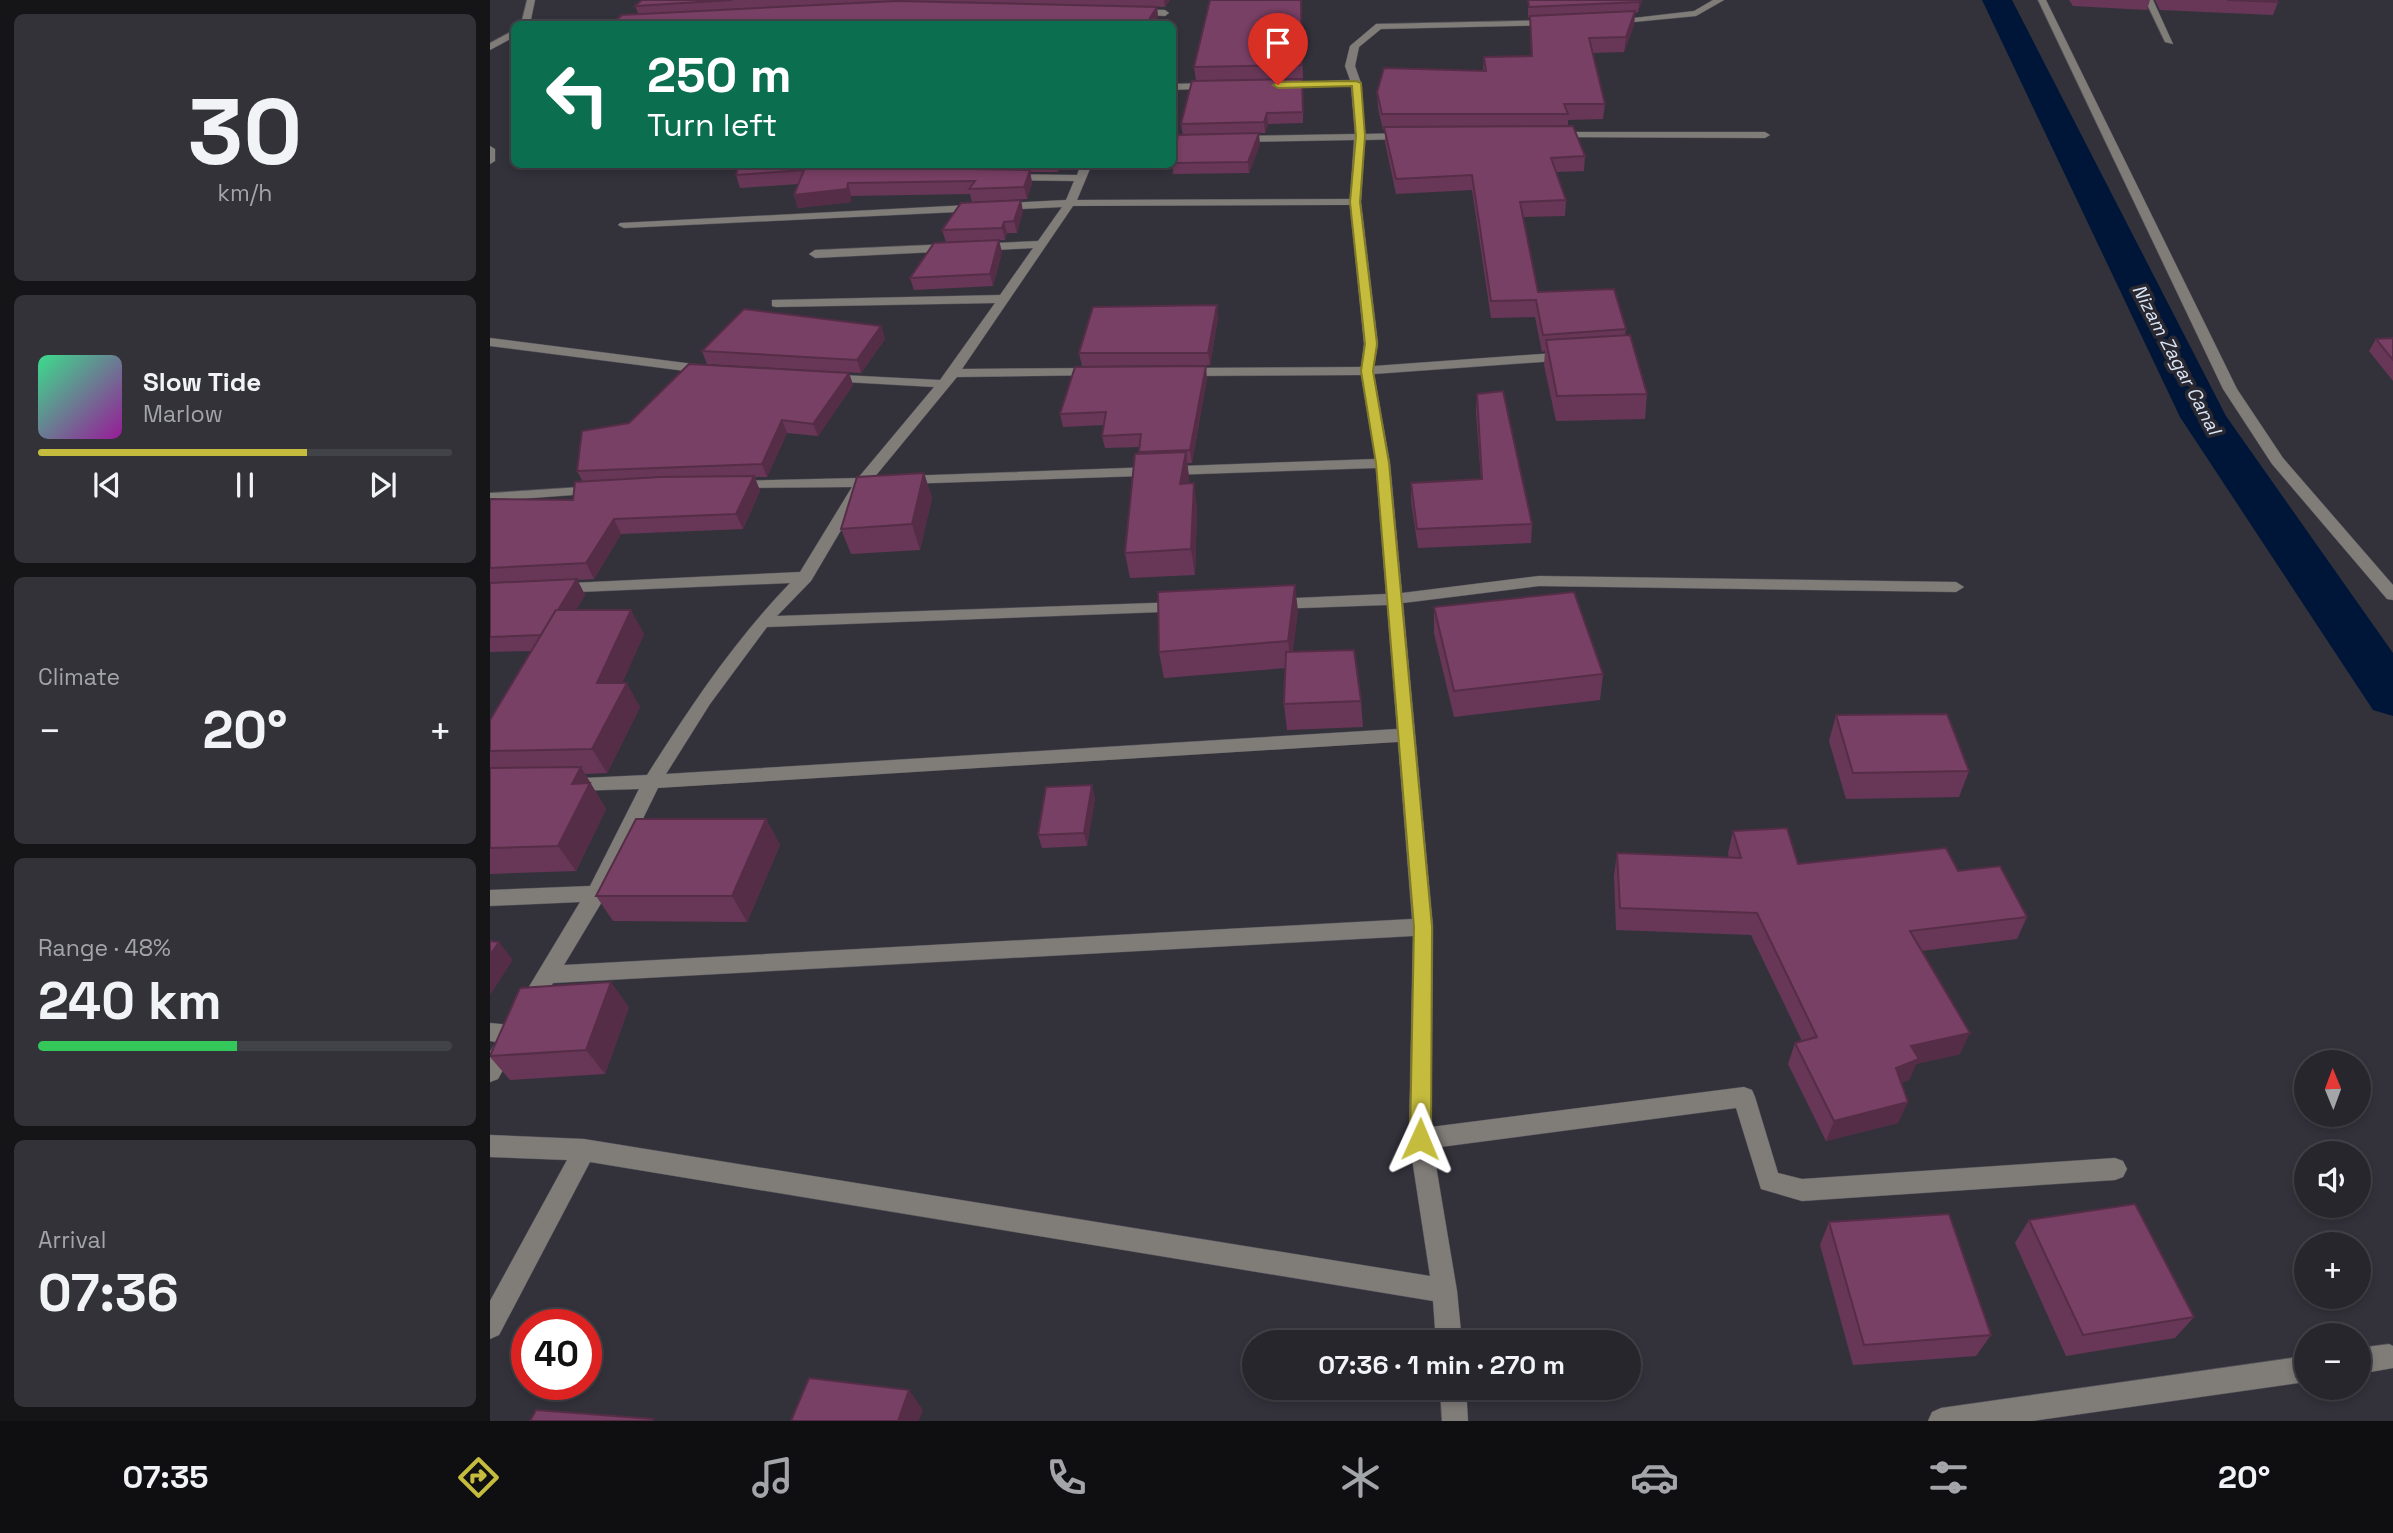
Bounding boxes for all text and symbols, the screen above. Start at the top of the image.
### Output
pin [1248,13,1308,85]
icon: arrive [1259,24,1297,62]
text: 250 m [647,44,792,106]
icon: left [532,49,623,140]
text: 30 [188,74,302,191]
text: Turn left [647,105,777,145]
text: km/h [218,178,272,208]
water label: Nizam Zagar Canal [2126,280,2228,441]
text: Slow Tide [143,365,261,399]
text: Marlow [143,399,223,429]
icon: previous [88,466,126,504]
icon: pause [226,466,264,504]
icon: next [364,466,402,504]
text: Climate [38,662,120,692]
text: 20° [202,697,288,763]
text: − [38,707,62,755]
text: + [428,707,452,755]
text: Range · 48% [38,933,171,963]
text: 240 km [38,968,222,1034]
north arrow [2294,1050,2371,1127]
map controls [2294,1050,2371,1400]
position arrow [1383,1102,1457,1176]
button: sound [2294,1141,2371,1218]
text: Arrival [38,1225,106,1255]
button: + [2294,1232,2371,1309]
text: 07:36 [38,1260,179,1326]
speed limit sign: 40 [511,1309,602,1400]
button: − [2294,1323,2371,1400]
text: 07:36 · 1 min · 270 m [1318,1348,1565,1382]
icon: directions [454,1453,503,1502]
icon: music [748,1453,797,1502]
icon: phone [1042,1453,1091,1502]
icon: climate [1336,1453,1385,1502]
icon: car [1630,1453,1679,1502]
icon: filters [1924,1453,1973,1502]
text: 07:35 [123,1457,209,1497]
text: 20° [2218,1457,2270,1497]

